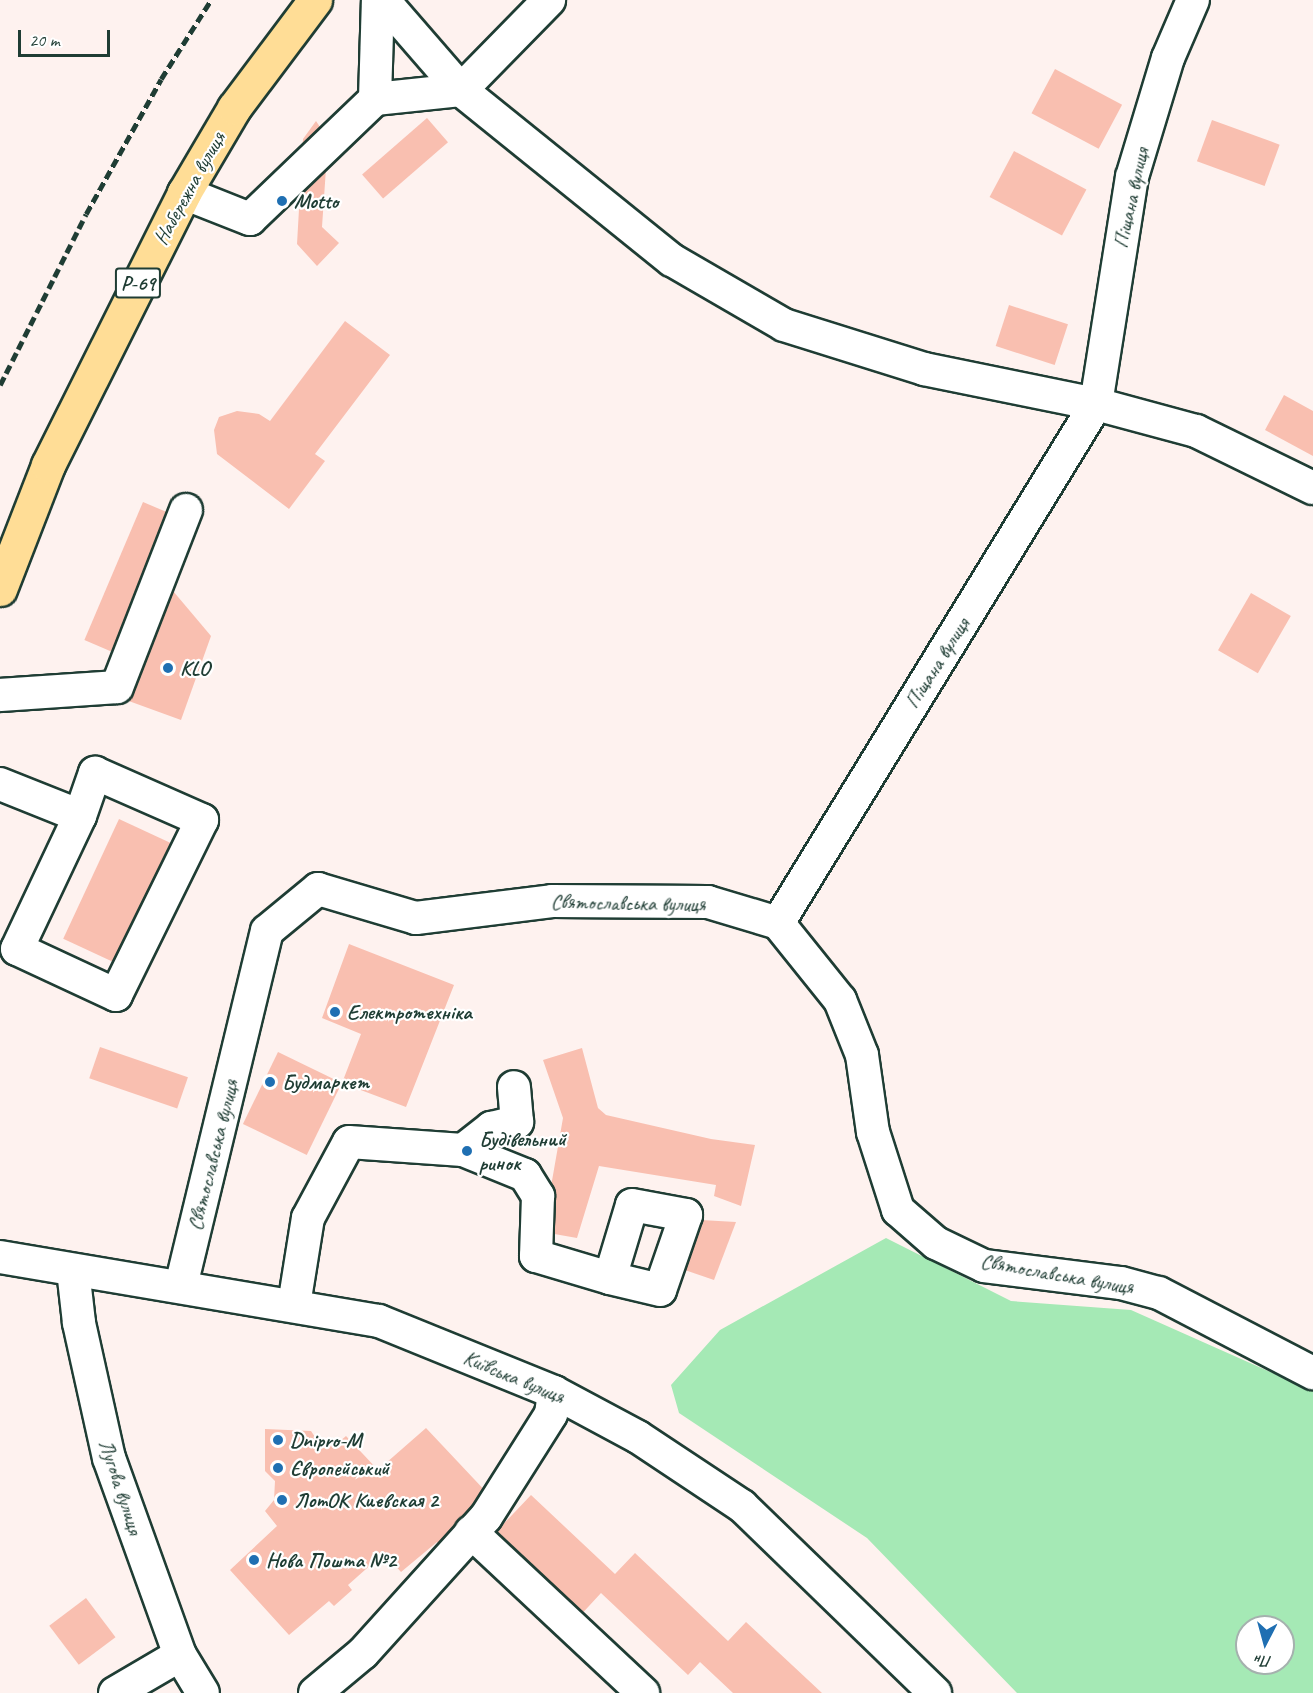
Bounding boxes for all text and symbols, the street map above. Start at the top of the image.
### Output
scale bar [21,18,112,56]
text: 20 m [29,29,60,51]
street label: Набережна вулиця [147,127,231,249]
street label: Піщана вулиця [1108,145,1154,251]
place label: Motto [294,188,338,214]
marker: Motto [275,194,289,208]
road number: Р-69 [114,266,162,300]
street label: Піщана вулиця [899,613,975,713]
place label: KLO [180,655,210,681]
marker: KLO [161,661,175,675]
street label: Святославська вулиця [550,889,706,917]
place label: Електротехніка [347,999,472,1025]
marker: Електротехніка [328,1005,342,1019]
place label: Будмаркет [282,1069,369,1095]
marker: Будмаркет [263,1075,277,1089]
street label: Святославська вулиця [182,1077,244,1233]
place label: Будівельний ринок [479,1126,566,1176]
marker: Будівельний ринок [460,1144,474,1158]
street label: Святославська вулиця [979,1248,1135,1300]
street label: Київська вулиця [460,1344,568,1410]
place label: Dnipro-M [290,1427,361,1453]
marker: Dnipro-M [271,1433,285,1447]
street label: Лугова вулиця [94,1437,148,1537]
place label: Європейський [290,1455,389,1481]
marker: Європейський [271,1461,285,1475]
place label: ЛотОК Киевская 2 [294,1487,435,1513]
marker: ЛотОК Киевская 2 [275,1493,289,1507]
place label: Нова Пошта №2 [266,1547,395,1573]
marker: Нова Пошта №2 [247,1553,261,1567]
north arrow [1235,1615,1295,1675]
text: Пн [1254,1650,1273,1672]

